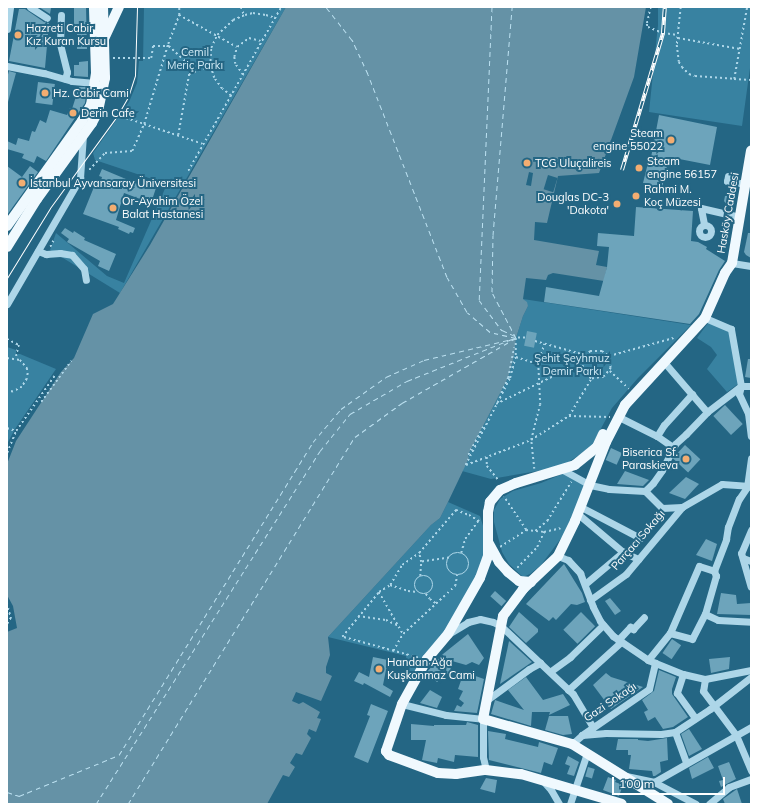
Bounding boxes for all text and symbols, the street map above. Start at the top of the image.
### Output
place label: Hazreti Cabir Kız Kuran Kursu [26,22,106,48]
marker: Hazreti Cabir Kız Kuran Kursu [13,30,23,40]
park label: Cemil Meriç Parkı [167,46,223,72]
place label: Hz. Cabir Cami [53,86,129,100]
marker: Hz. Cabir Cami [40,88,50,98]
place label: Derin Cafe [81,106,135,120]
marker: Derin Cafe [68,108,78,118]
place label: Steam engine 55022 [593,127,663,153]
marker: Steam engine 55022 [666,135,676,145]
place label: Steam engine 56157 [647,155,717,181]
place label: TCG Uluçalireis [535,156,612,170]
marker: TCG Uluçalireis [522,158,532,168]
marker: Steam engine 56157 [634,163,644,173]
street label: Hasköy Caddesi [714,171,742,255]
place label: İstanbul Ayvansaray Üniversitesi [30,176,196,190]
marker: İstanbul Ayvansaray Üniversitesi [17,178,27,188]
place label: Rahmi M. Koç Müzesi [644,183,701,209]
place label: Douglas DC-3 'Dakota' [537,191,609,217]
marker: Rahmi M. Koç Müzesi [631,191,641,201]
place label: Or-Ayahim Özel Balat Hastanesi [122,195,203,221]
marker: Douglas DC-3 'Dakota' [612,199,622,209]
marker: Or-Ayahim Özel Balat Hastanesi [107,202,119,214]
park label: Şehit Şeyhmuz Demir Parkı [534,352,610,378]
place label: Biserica Sf. Paraskieva [622,446,678,472]
marker: Biserica Sf. Paraskieva [681,454,691,464]
street label: Parçacı Sokağı [608,507,668,573]
place label: Handan Ağa Kuşkonmaz Cami [387,656,475,682]
marker: Handan Ağa Kuşkonmaz Cami [374,664,384,674]
street label: Gazi Sokağı [581,680,639,724]
scale bar [614,769,727,795]
text: 100 m [619,776,654,791]

